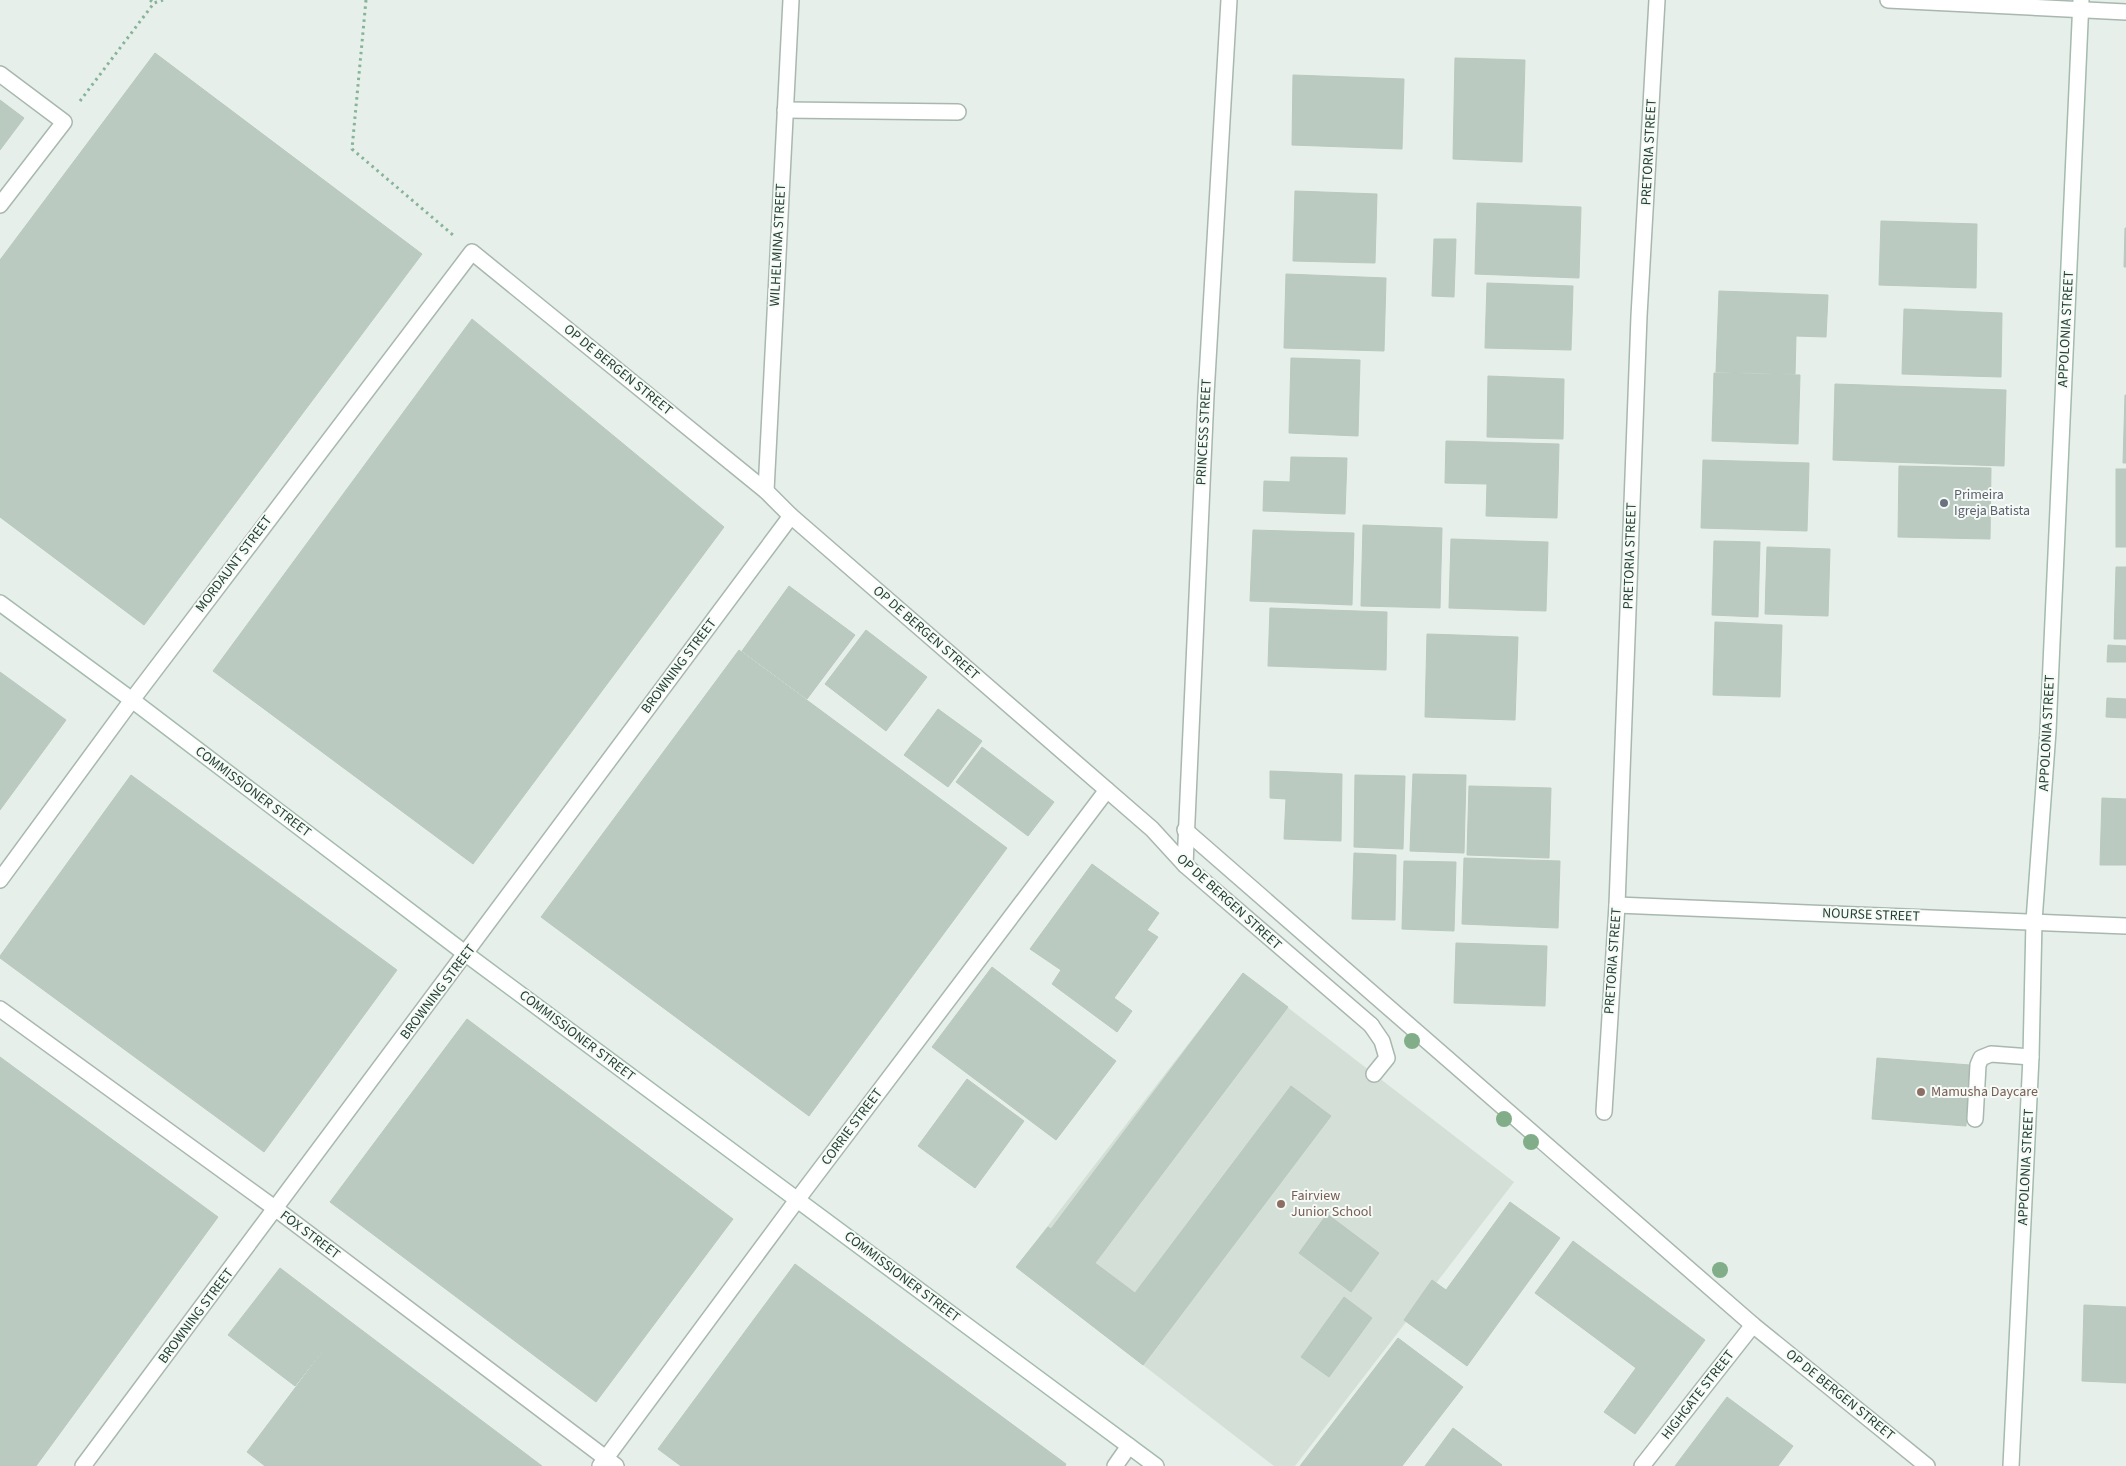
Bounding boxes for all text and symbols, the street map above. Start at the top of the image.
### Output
street label: PRETORIA STREET [1636,98,1662,206]
street label: WILHELMINA STREET [765,183,791,307]
street label: APPOLONIA STREET [2053,270,2079,388]
street label: OP DE BERGEN STREET [559,320,677,421]
street label: PRINCESS STREET [1191,378,1217,486]
place label: Primeira Igreja Batista [1954,485,2030,521]
marker: Primeira Igreja Batista [1938,497,1950,509]
street label: PRETORIA STREET [1618,502,1642,610]
street label: MORDAUNT STREET [191,511,277,617]
street label: OP DE BERGEN STREET [868,581,984,685]
street label: BROWNING STREET [637,614,722,718]
street label: APPOLONIA STREET [2034,674,2060,792]
street label: COMMISSIONER STREET [191,742,316,843]
street label: OP DE BERGEN STREET [1172,849,1286,955]
street label: NOURSE STREET [1822,903,1921,927]
street label: PRETORIA STREET [1599,907,1627,1015]
street label: BROWNING STREET [396,940,481,1044]
street label: COMMISSIONER STREET [515,986,640,1087]
place label: Mamusha Daycare [1931,1082,2038,1102]
street label: CORRIE STREET [816,1084,888,1170]
marker: Mamusha Daycare [1915,1086,1927,1098]
street label: APPOLONIA STREET [2013,1108,2039,1226]
place label: Fairview Junior School [1291,1186,1372,1222]
marker: Fairview Junior School [1275,1198,1287,1210]
street label: FOX STREET [276,1206,345,1265]
street label: COMMISSIONER STREET [840,1227,965,1328]
street label: BROWNING STREET [154,1264,239,1368]
street label: OP DE BERGEN STREET [1781,1345,1899,1446]
street label: HIGHGATE STREET [1657,1346,1740,1444]

